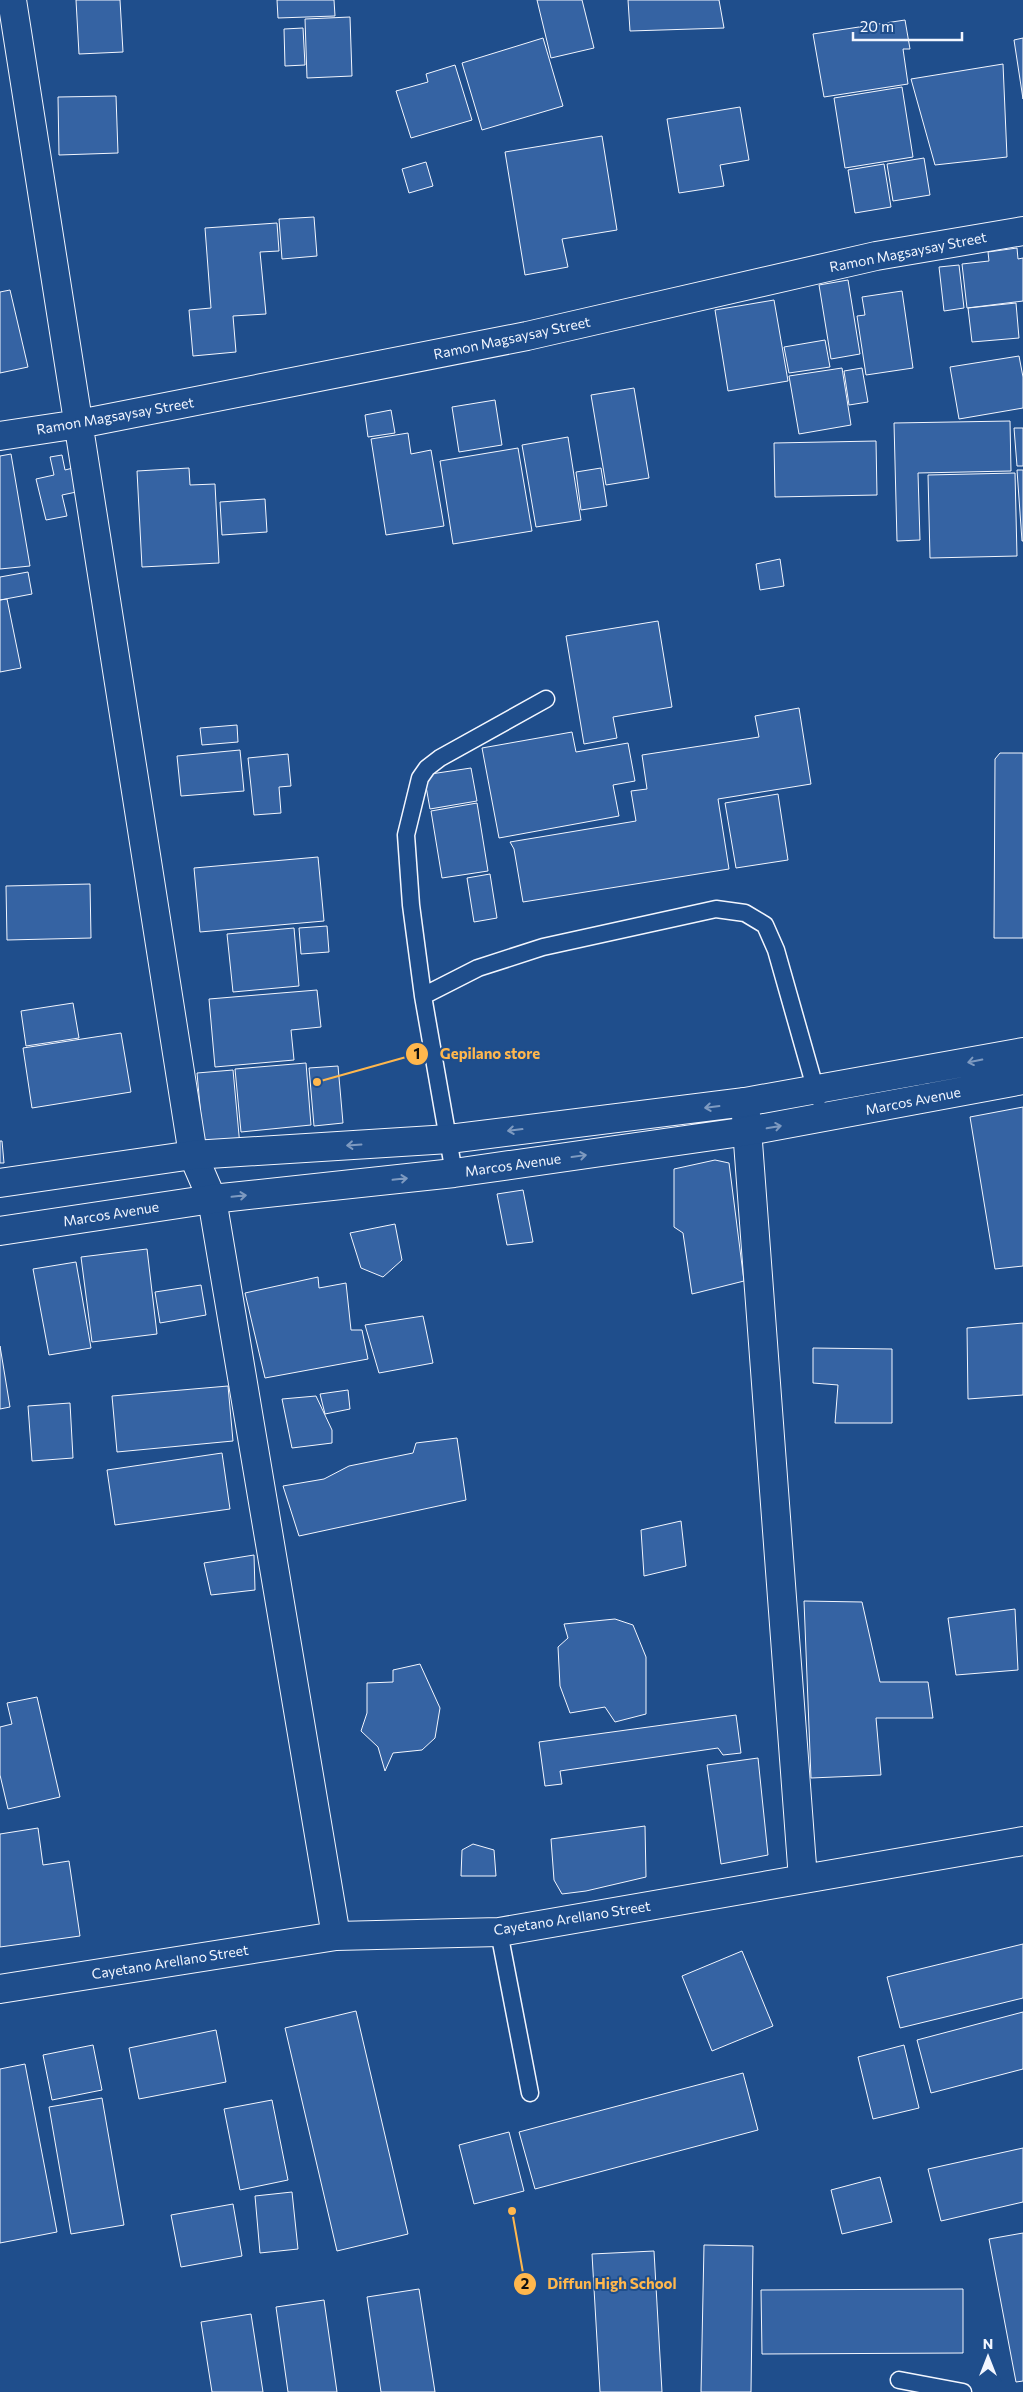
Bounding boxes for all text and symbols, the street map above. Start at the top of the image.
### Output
scale bar [853,10,962,42]
text: 20 m [860,17,894,35]
street label: Ramon Magsaysay Street [828,228,988,275]
street label: Ramon Magsaysay Street [432,313,592,362]
street label: Ramon Magsaysay Street [35,393,195,438]
callout: Gepilano store [404,1039,550,1069]
text: 1 [414,1044,420,1062]
text: Gepilano store [440,1044,540,1062]
one-way arrow [967,1057,983,1066]
street label: Marcos Avenue [864,1083,962,1118]
one-way arrow [704,1102,720,1112]
one-way arrow [766,1121,782,1131]
one-way arrow [508,1126,524,1136]
one-way arrow [346,1140,362,1149]
street label: Marcos Avenue [464,1149,562,1180]
one-way arrow [570,1150,586,1160]
one-way arrow [392,1174,408,1184]
one-way arrow [230,1191,246,1201]
street label: Marcos Avenue [62,1198,160,1229]
street label: Cayetano Arellano Street [492,1897,652,1938]
street label: Cayetano Arellano Street [90,1941,250,1982]
callout: Diffun High School [512,2269,686,2299]
text: 2 [521,2274,529,2292]
text: Diffun High School [547,2274,677,2292]
north arrow [963,2332,1013,2382]
text: N [983,2335,993,2352]

